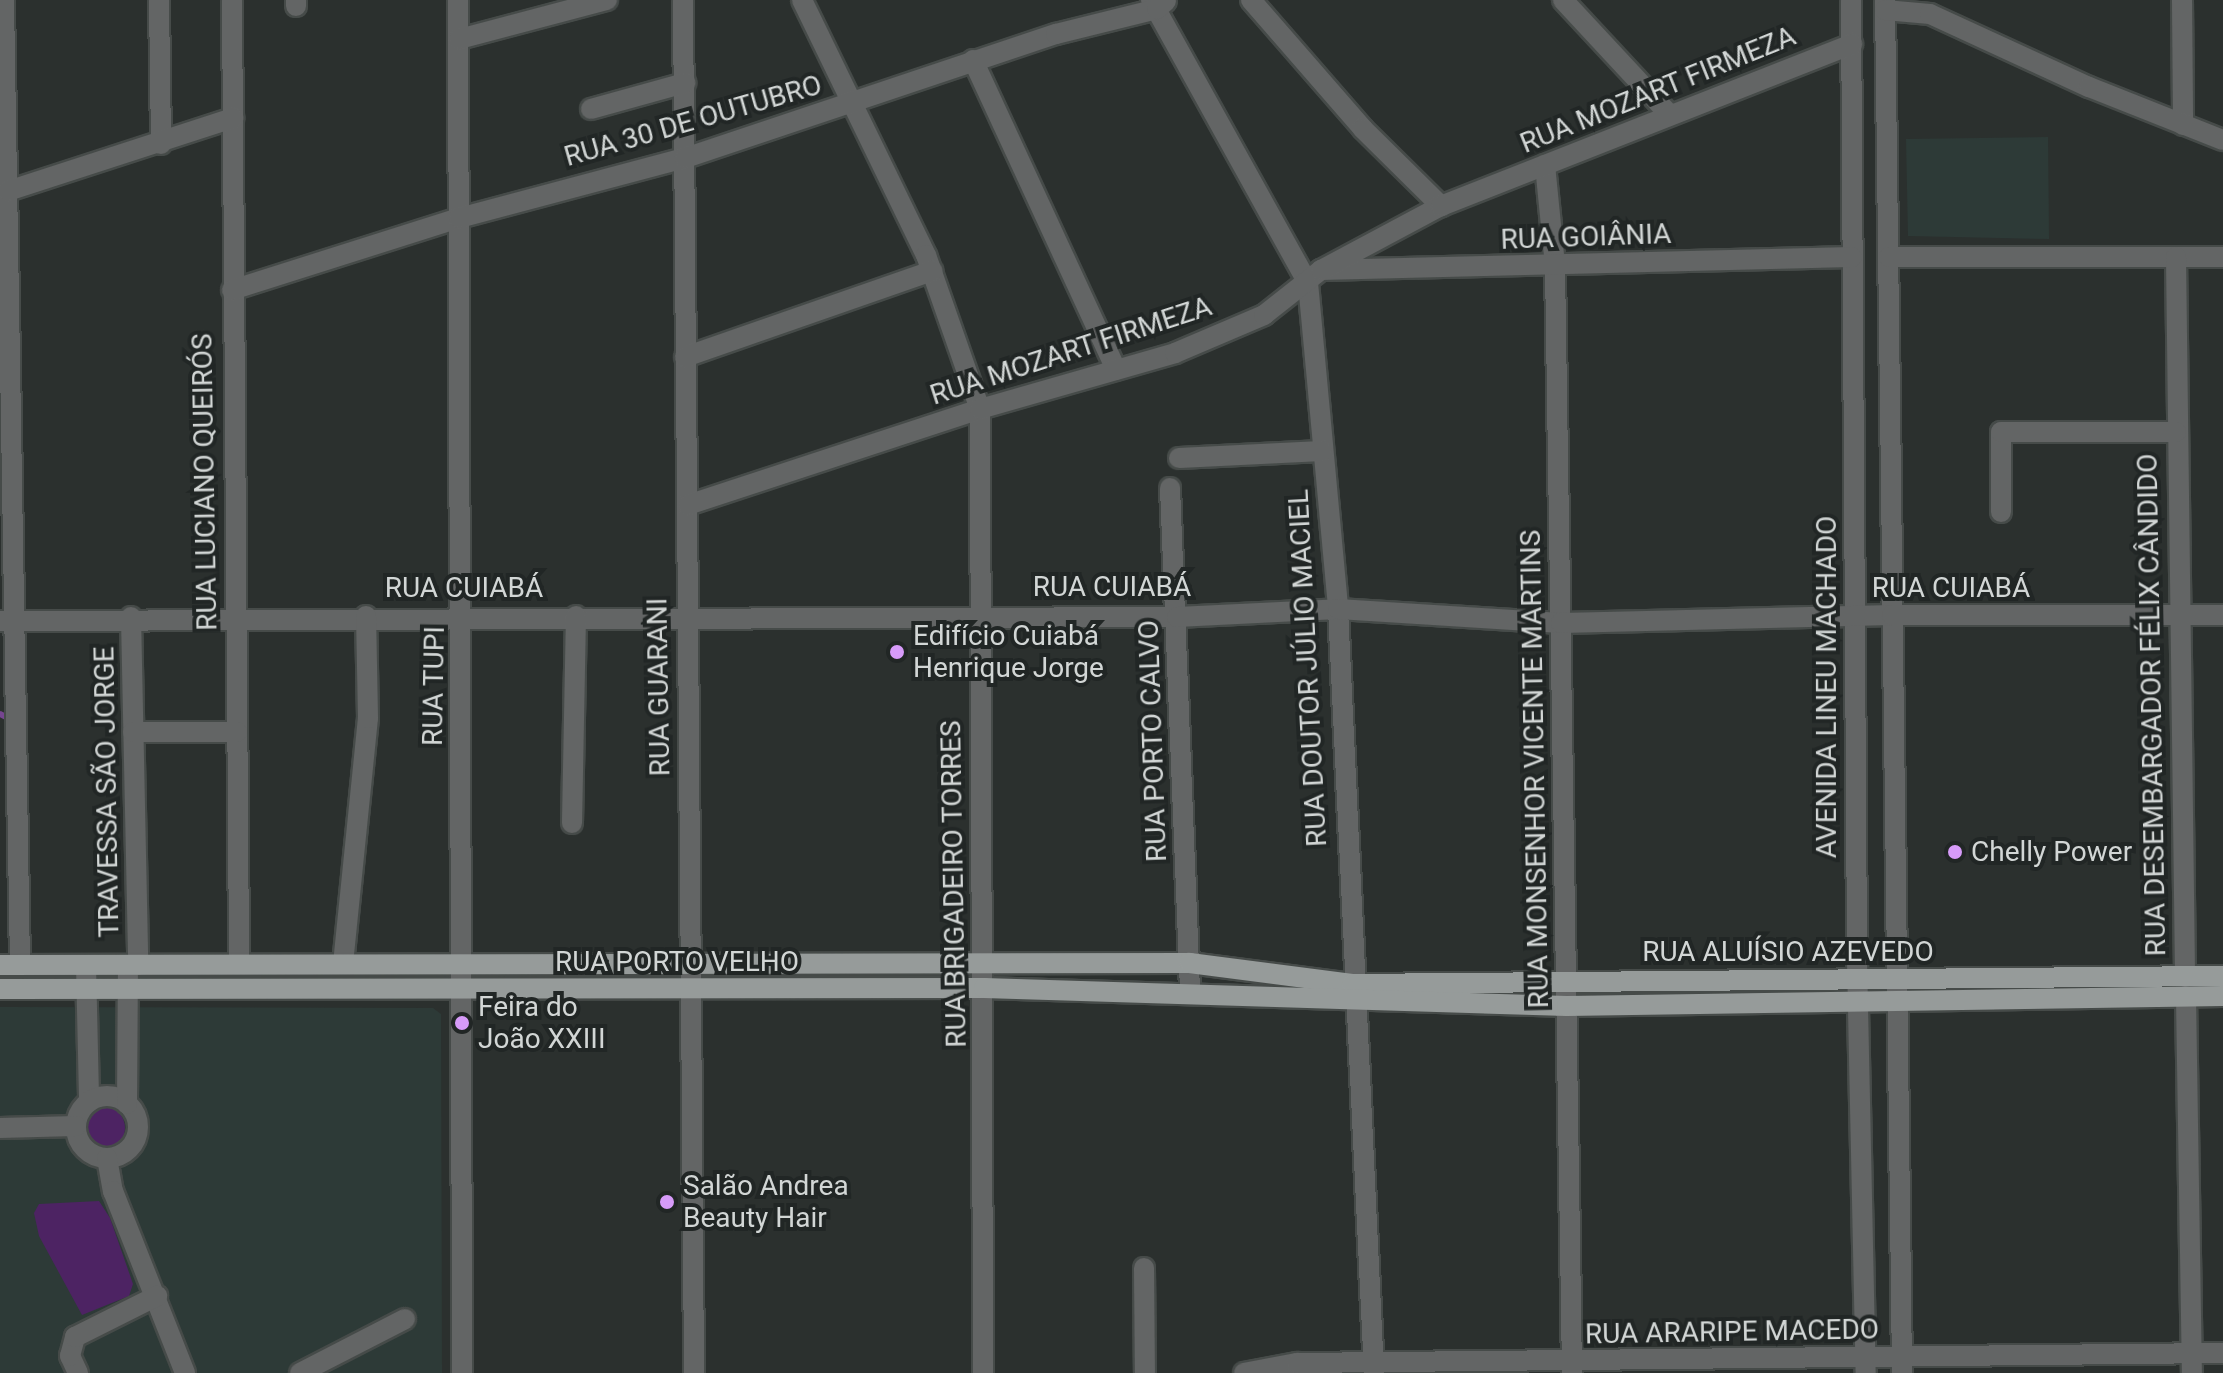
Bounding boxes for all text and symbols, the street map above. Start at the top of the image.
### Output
street label: RUA MOZART FIRMEZA [1515,19,1801,161]
street label: RUA 30 DE OUTUBRO [560,68,826,174]
street label: RUA GOIÂNIA [1500,217,1672,257]
street label: RUA MOZART FIRMEZA [926,289,1216,413]
street label: RUA LUCIANO QUEIRÓS [186,333,224,631]
street label: RUA DESEMBARGADOR FÉLIX CÂNDIDO [2131,453,2173,957]
street label: RUA DOUTOR JÚLIO MACIEL [1282,488,1334,848]
street label: AVENIDA LINEU MACHADO [1810,516,1844,858]
street label: RUA MONSENHOR VICENTE MARTINS [1514,529,1556,1009]
street label: RUA CUIABÁ [1033,570,1191,604]
street label: RUA CUIABÁ [385,571,543,605]
street label: RUA CUIABÁ [1872,571,2030,605]
street label: RUA GUARANI [641,597,677,777]
place label: Edifício Cuiabá Henrique Jorge [913,619,1104,685]
street label: RUA PORTO CALVO [1132,619,1174,863]
street label: RUA TUPI [416,625,452,747]
marker: Edifício Cuiabá Henrique Jorge [888,643,906,661]
street label: TRAVESSA SÃO JORGE [88,646,126,938]
street label: RUA BRIGADEIRO TORRES [934,720,974,1048]
place label: Chelly Power [1971,835,2132,869]
marker: Chelly Power [1946,843,1964,861]
street label: RUA ALUÍSIO AZEVEDO [1642,935,1934,969]
street label: RUA PORTO VELHO [555,945,799,979]
place label: Feira do João XXIII [478,990,606,1056]
marker: Feira do João XXIII [453,1014,471,1032]
place label: Salão Andrea Beauty Hair [683,1169,849,1235]
marker: Salão Andrea Beauty Hair [658,1193,676,1211]
street label: RUA ARARIPE MACEDO [1585,1313,1879,1351]

